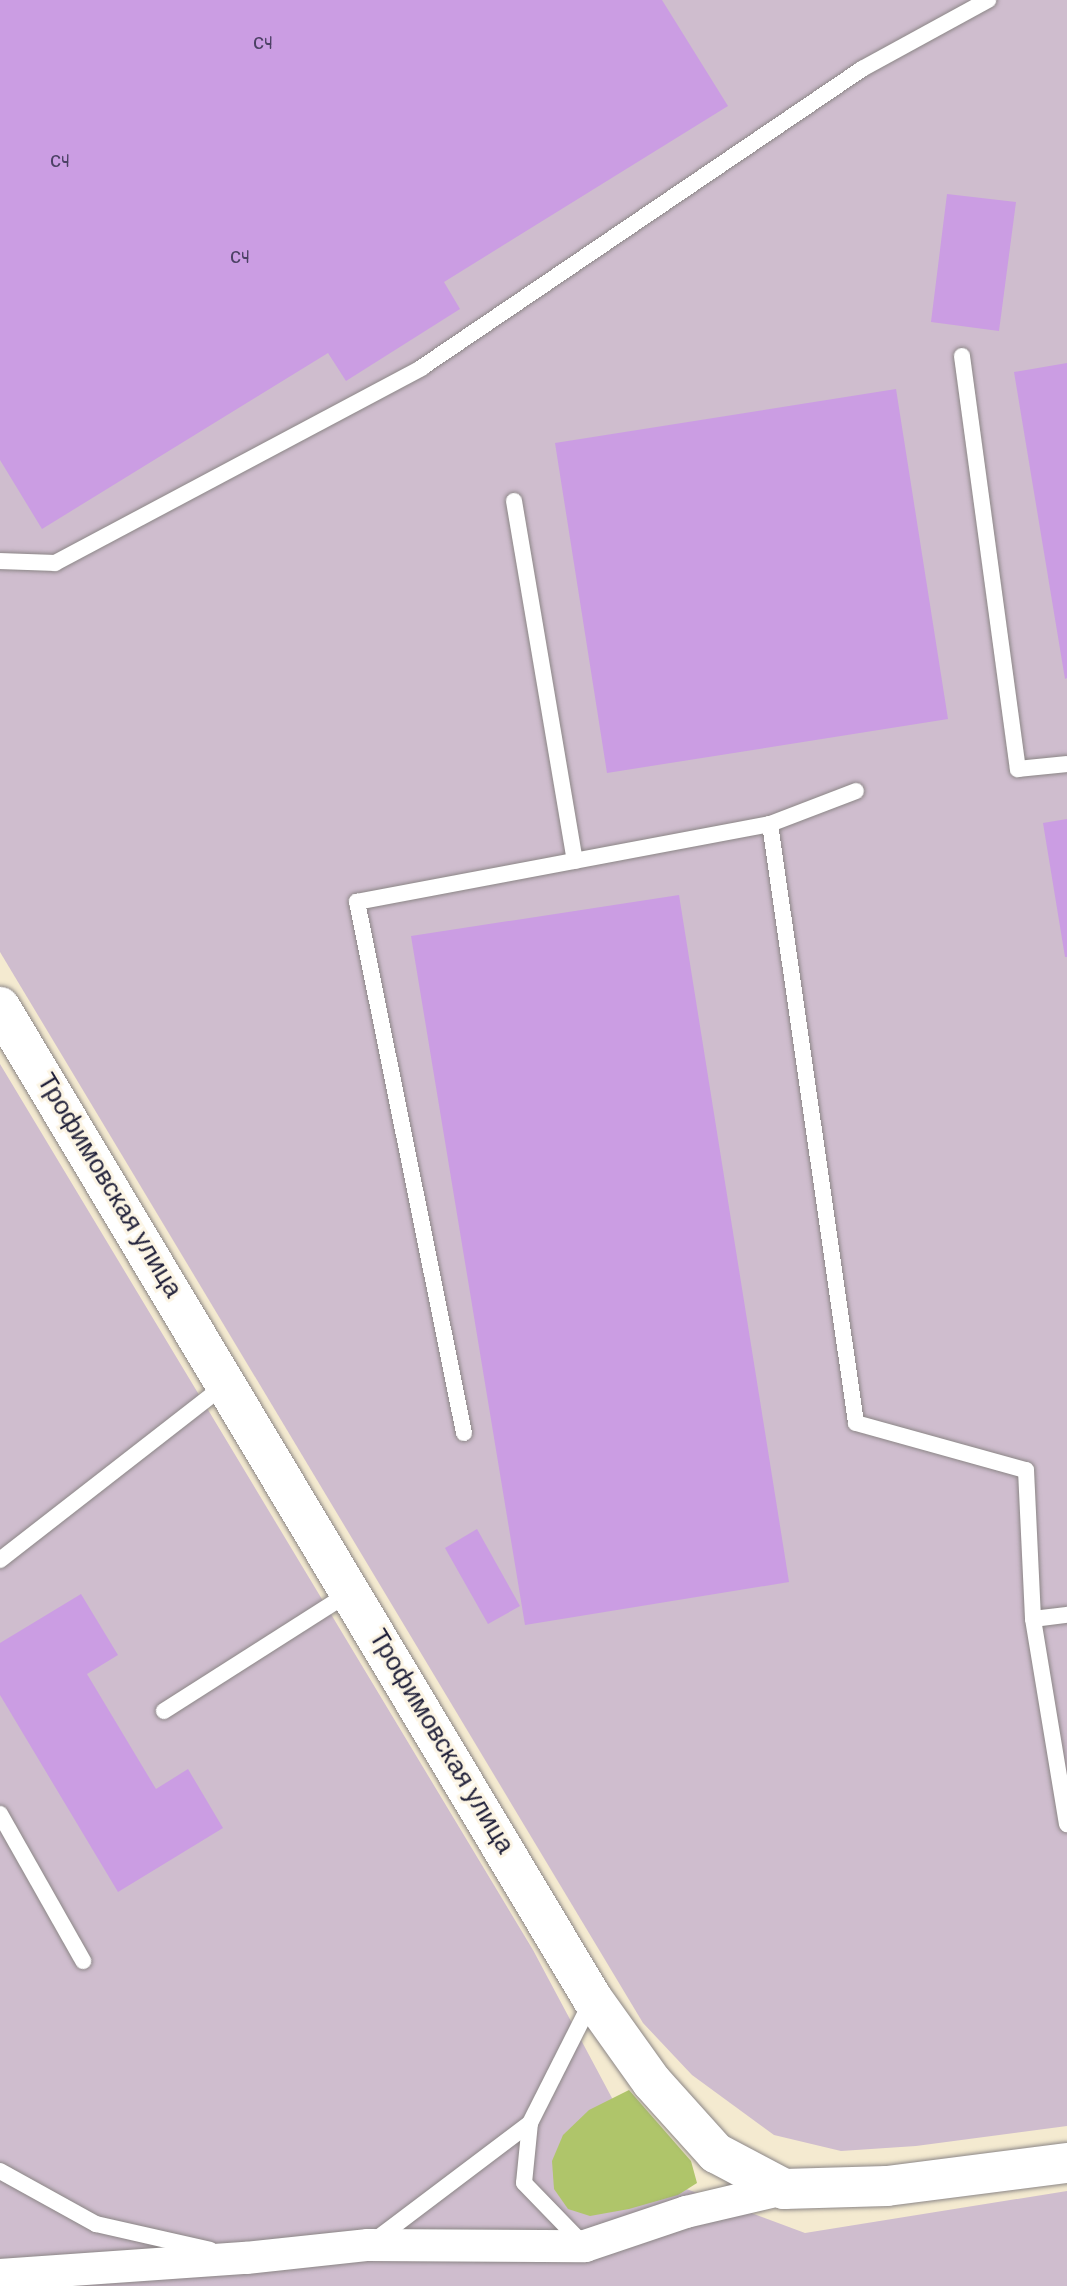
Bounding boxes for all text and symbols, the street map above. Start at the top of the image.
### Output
house number: с4 [253,32,273,58]
house number: с4 [50,150,70,176]
house number: с4 [230,246,250,272]
street label: Трофимовская улица [28,1069,186,1305]
street label: Трофимовская улица [360,1625,518,1861]

